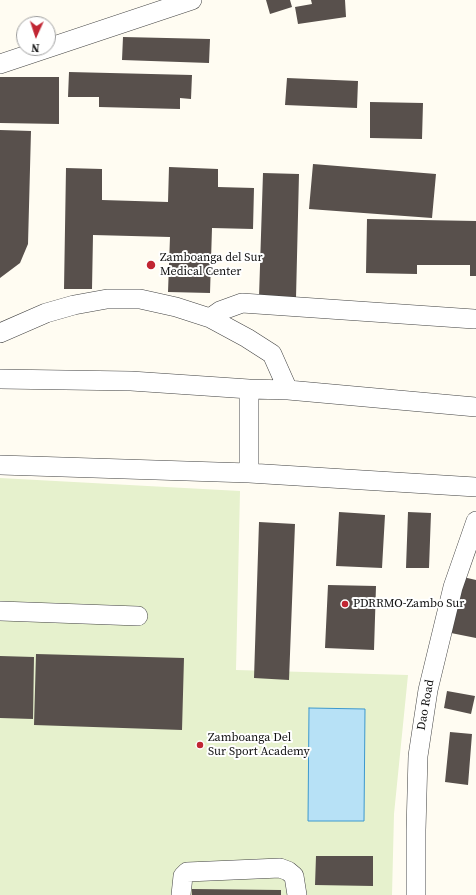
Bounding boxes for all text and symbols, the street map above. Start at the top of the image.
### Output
north arrow [16,16,56,56]
text: N [31,40,40,55]
place label: Zamboanga del Sur Medical Center [160,251,262,279]
marker: Zamboanga del Sur Medical Center [145,259,157,271]
place label: PDRRMO-Zambo Sur [353,597,464,611]
marker: PDRRMO-Zambo Sur [340,599,350,609]
street label: Dao Road [414,679,438,731]
place label: Zamboanga Del Sur Sport Academy [208,731,310,759]
marker: Zamboanga Del Sur Sport Academy [195,740,205,750]

